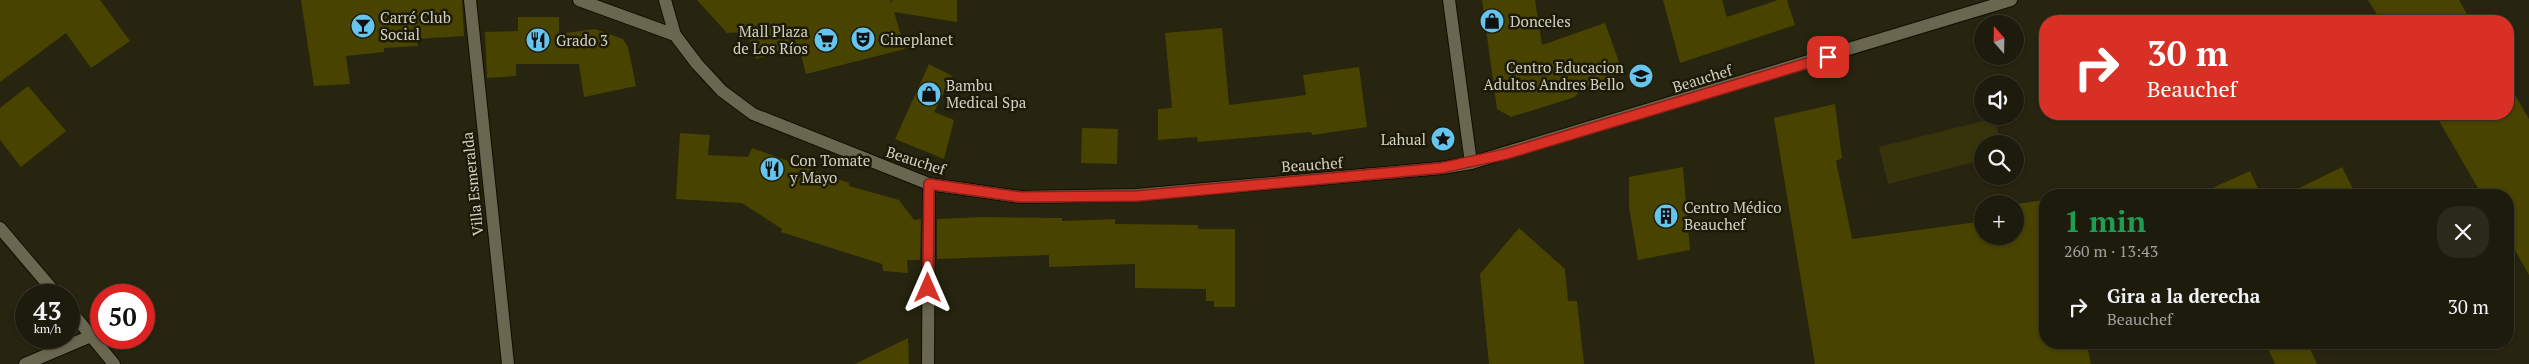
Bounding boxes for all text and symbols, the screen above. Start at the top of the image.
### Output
place label: Carré Club Social [380,7,451,44]
shop icon: Donceles [1479,8,1505,34]
place label: Donceles [1510,11,1571,31]
bar icon: Carré Club Social [350,13,376,39]
north arrow [1974,15,2024,65]
map controls [1974,15,2024,245]
place label: Mall Plaza de Los Ríos [733,21,808,58]
theatre icon: Cineplanet [850,26,876,52]
restaurant icon: Grado 3 [525,27,551,53]
supermarket icon: Mall Plaza de Los Ríos [813,27,839,53]
place label: Cineplanet [880,29,954,49]
place label: Grado 3 [556,30,608,50]
text: 30 m [2147,30,2228,76]
icon: right [2064,35,2129,100]
pin [1807,36,1849,78]
icon: arrive [1814,43,1842,71]
place label: Centro Educacion Adultos Andres Bello [1484,57,1624,94]
street label: Beauchef [1670,59,1735,97]
school or university icon: Centro Educacion Adultos Andres Bello [1628,63,1654,89]
text: Beauchef [2147,74,2237,103]
place label: Bambu Medical Spa [946,75,1027,112]
button: sound [1974,75,2024,125]
shop icon: Bambu Medical Spa [916,81,942,107]
place icon: Lahual [1430,126,1456,152]
place label: Lahual [1381,129,1426,149]
street label: Villa Esmeralda [457,131,487,237]
button: search [1974,135,2024,185]
street label: Beauchef [884,141,949,179]
place label: Con Tomate y Mayo [789,150,870,187]
street label: Beauchef [1281,152,1344,176]
restaurant icon: Con Tomate y Mayo [759,156,785,182]
button: + [1974,195,2024,245]
place label: Centro Médico Beauchef [1684,197,1781,234]
text: 1 min [2064,201,2146,241]
building icon: Centro Médico Beauchef [1653,203,1679,229]
button: close [2437,206,2489,258]
text: 260 m · 13:43 [2064,240,2158,262]
position arrow [901,261,953,313]
text: Gira a la derecha [2107,283,2260,308]
speed limit sign: 50 [90,284,155,349]
icon: right [2064,293,2092,321]
text: 43 [33,294,62,327]
text: 30 m [2448,294,2489,319]
text: Beauchef [2107,308,2173,330]
text: km/h [34,321,61,336]

